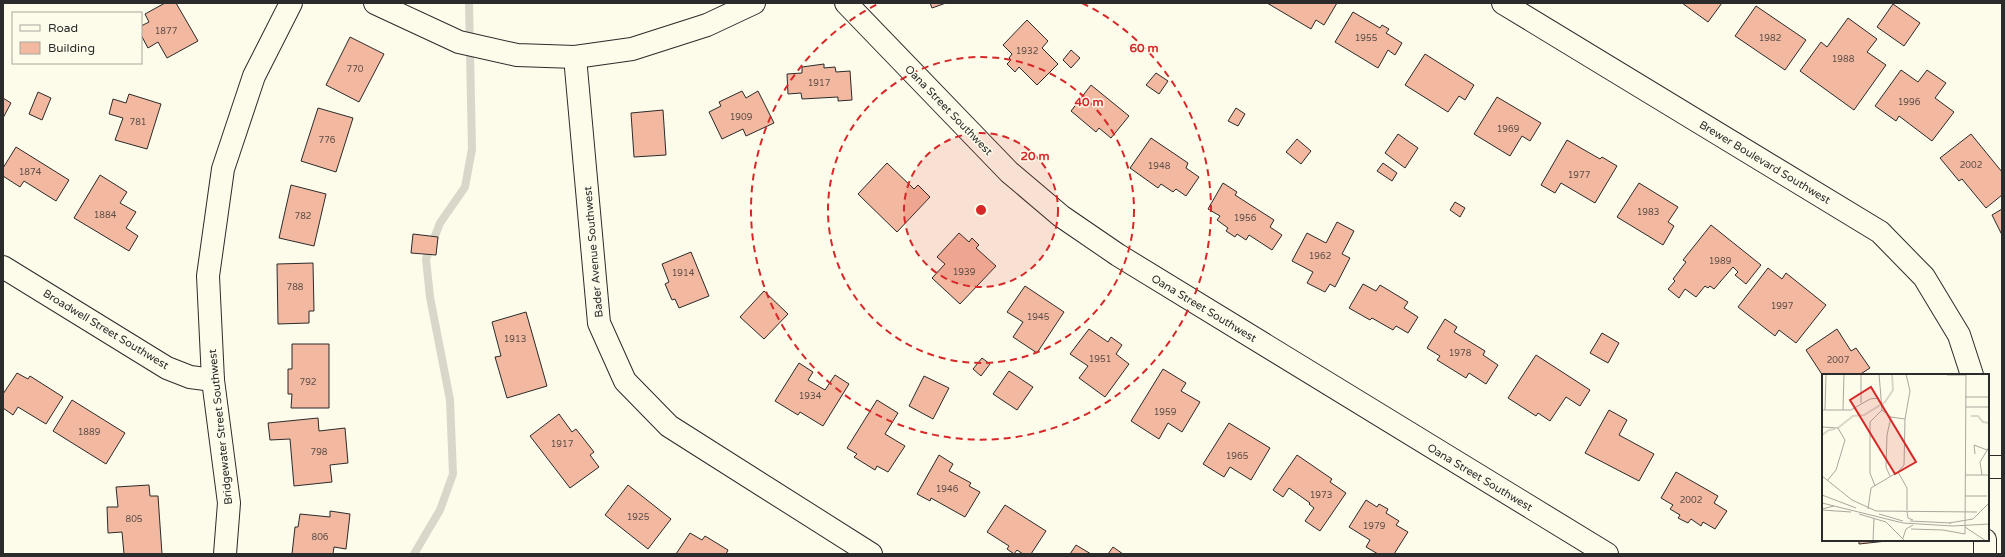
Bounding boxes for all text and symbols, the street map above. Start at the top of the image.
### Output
legend [12,12,142,64]
text: Road [48,21,78,35]
house number: 1877 [155,26,178,37]
house number: 1955 [1355,33,1378,44]
house number: 1982 [1759,33,1781,44]
text: Building [48,41,95,55]
text: 60 m [1129,41,1159,55]
house number: 1932 [1016,46,1038,57]
house number: 1988 [1832,54,1855,65]
street label: Oana Street Southwest [902,63,995,158]
house number: 770 [347,64,364,75]
house number: 1917 [808,78,831,89]
text: 40 m [1074,95,1104,109]
house number: 1996 [1898,97,1921,108]
house number: 1909 [730,112,753,123]
house number: 781 [130,117,146,128]
street label: Brewer Boulevard Southwest [1697,118,1833,207]
house number: 1969 [1497,124,1520,135]
house number: 776 [319,135,336,146]
text: 20 m [1020,149,1050,163]
house number: 2002 [1960,160,1982,171]
house number: 1948 [1148,161,1171,172]
house number: 1874 [19,167,42,178]
house number: 1977 [1568,170,1591,181]
street label: Bader Avenue Southwest [581,186,606,318]
centre of rings [974,203,988,217]
house number: 1983 [1637,207,1659,218]
house number: 1884 [94,210,117,221]
house number: 782 [295,211,311,222]
house number: 1956 [1234,213,1257,224]
house number: 1962 [1309,251,1331,262]
house number: 1989 [1709,256,1732,267]
house number: 1939 [953,267,976,278]
house number: 1914 [672,268,695,279]
street label: Oana Street Southwest [1149,272,1259,345]
house number: 788 [287,282,304,293]
street label: Broadwell Street Southwest [41,287,171,372]
house number: 1997 [1771,301,1794,312]
house number: 1945 [1027,312,1050,323]
house number: 1913 [504,334,526,345]
house number: 1978 [1449,348,1472,359]
street label: Bridgewater Street Southwest [206,349,235,505]
house number: 1951 [1089,354,1111,365]
house number: 2007 [1827,355,1850,366]
inset map [1822,374,1989,541]
house number: 792 [300,377,316,388]
house number: 1934 [799,391,822,402]
house number: 1959 [1154,407,1177,418]
house number: 1889 [78,427,101,438]
house number: 1917 [551,439,574,450]
street label: Oana Street Southwest [1425,441,1535,514]
house number: 798 [311,447,328,458]
house number: 1965 [1226,451,1249,462]
house number: 1946 [936,484,959,495]
house number: 1973 [1310,490,1332,501]
house number: 2002 [1680,495,1702,506]
house number: 1925 [627,512,650,523]
house number: 805 [126,514,143,525]
house number: 1979 [1363,521,1386,532]
house number: 806 [312,532,329,543]

